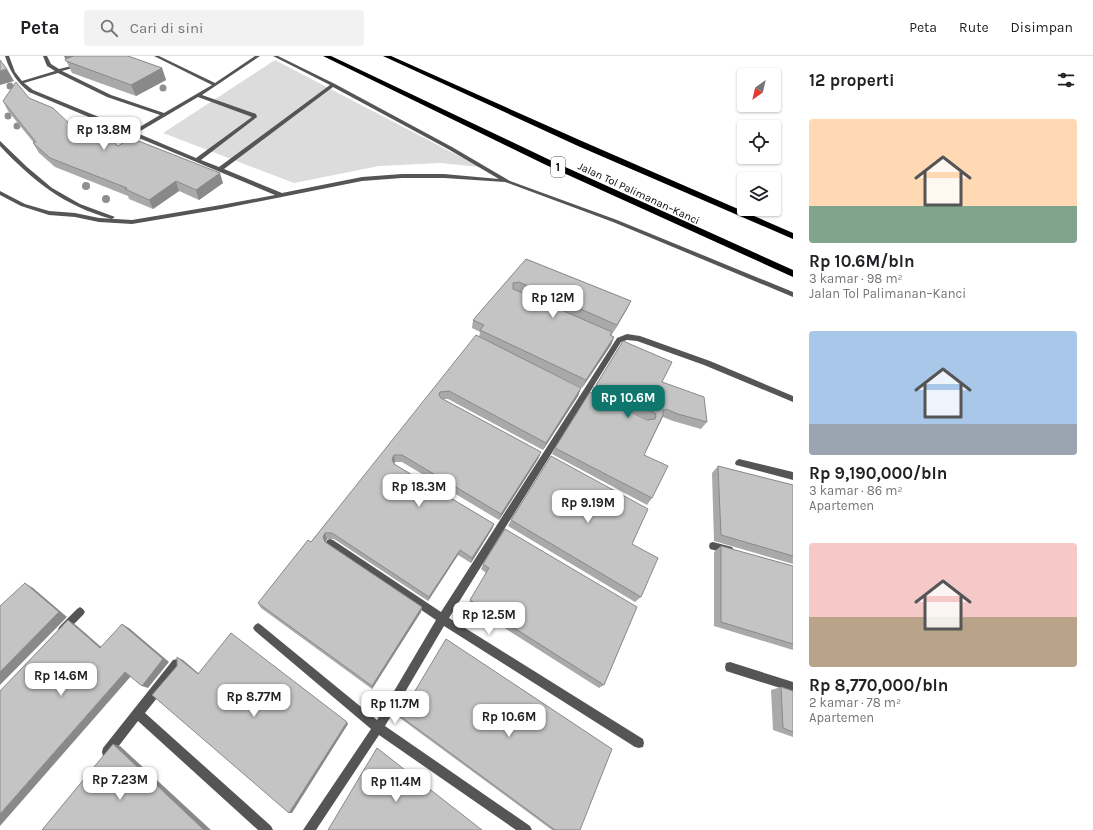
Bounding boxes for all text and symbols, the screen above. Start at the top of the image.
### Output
search box [84,10,364,46]
text: Peta [20,17,60,39]
icon: search [98,17,120,39]
text: Cari di sini [130,19,203,37]
text: Peta [909,19,937,36]
text: Rute [959,19,989,36]
text: Disimpan [1011,19,1073,36]
north arrow [737,68,781,112]
map controls [737,68,781,216]
icon: filters [1055,69,1077,91]
text: 12 properti [809,70,895,90]
pin: Rp 13.8M [63,117,145,151]
button: locate [737,120,781,164]
text: Rp 13.8M [77,122,131,137]
icon: home [907,145,979,217]
road number: 1 [551,157,565,177]
street label: Jalan Tol Palimanan–Kanci [576,159,702,227]
button: layers [737,172,781,216]
text: Rp 10.6M/bln [809,251,915,271]
text: 3 kamar · 98 m² [809,271,903,286]
pin: Rp 12M [520,285,586,319]
text: Jalan Tol Palimanan–Kanci [809,286,966,301]
text: Rp 12M [531,290,575,305]
icon: home [907,357,979,429]
pin: Rp 10.6M [587,385,669,419]
text: Rp 10.6M [601,390,655,405]
text: Rp 9,190,000/bln [809,463,947,483]
pin: Rp 18.3M [378,474,460,508]
text: Rp 18.3M [392,479,446,494]
text: 3 kamar · 86 m² [809,483,903,498]
pin: Rp 9.19M [547,490,629,524]
text: Rp 9.19M [561,495,615,510]
text: Apartemen [809,498,874,513]
icon: home [907,569,979,641]
pin: Rp 12.5M [448,602,530,636]
text: Rp 12.5M [462,607,516,622]
pin: Rp 14.6M [20,663,102,697]
text: Rp 14.6M [34,668,88,683]
text: Rp 8,770,000/bln [809,675,948,695]
pin: Rp 8.77M [213,684,295,718]
text: Rp 8.77M [226,689,282,704]
pin: Rp 11.7M [354,691,436,725]
text: 2 kamar · 78 m² [809,695,901,710]
text: Rp 11.7M [370,696,420,711]
pin: Rp 10.6M [468,704,550,738]
text: Rp 10.6M [482,709,536,724]
text: Apartemen [809,710,874,725]
pin: Rp 7.23M [79,767,161,801]
pin: Rp 11.4M [355,769,437,803]
text: Rp 7.23M [92,772,148,787]
text: Rp 11.4M [371,774,421,789]

